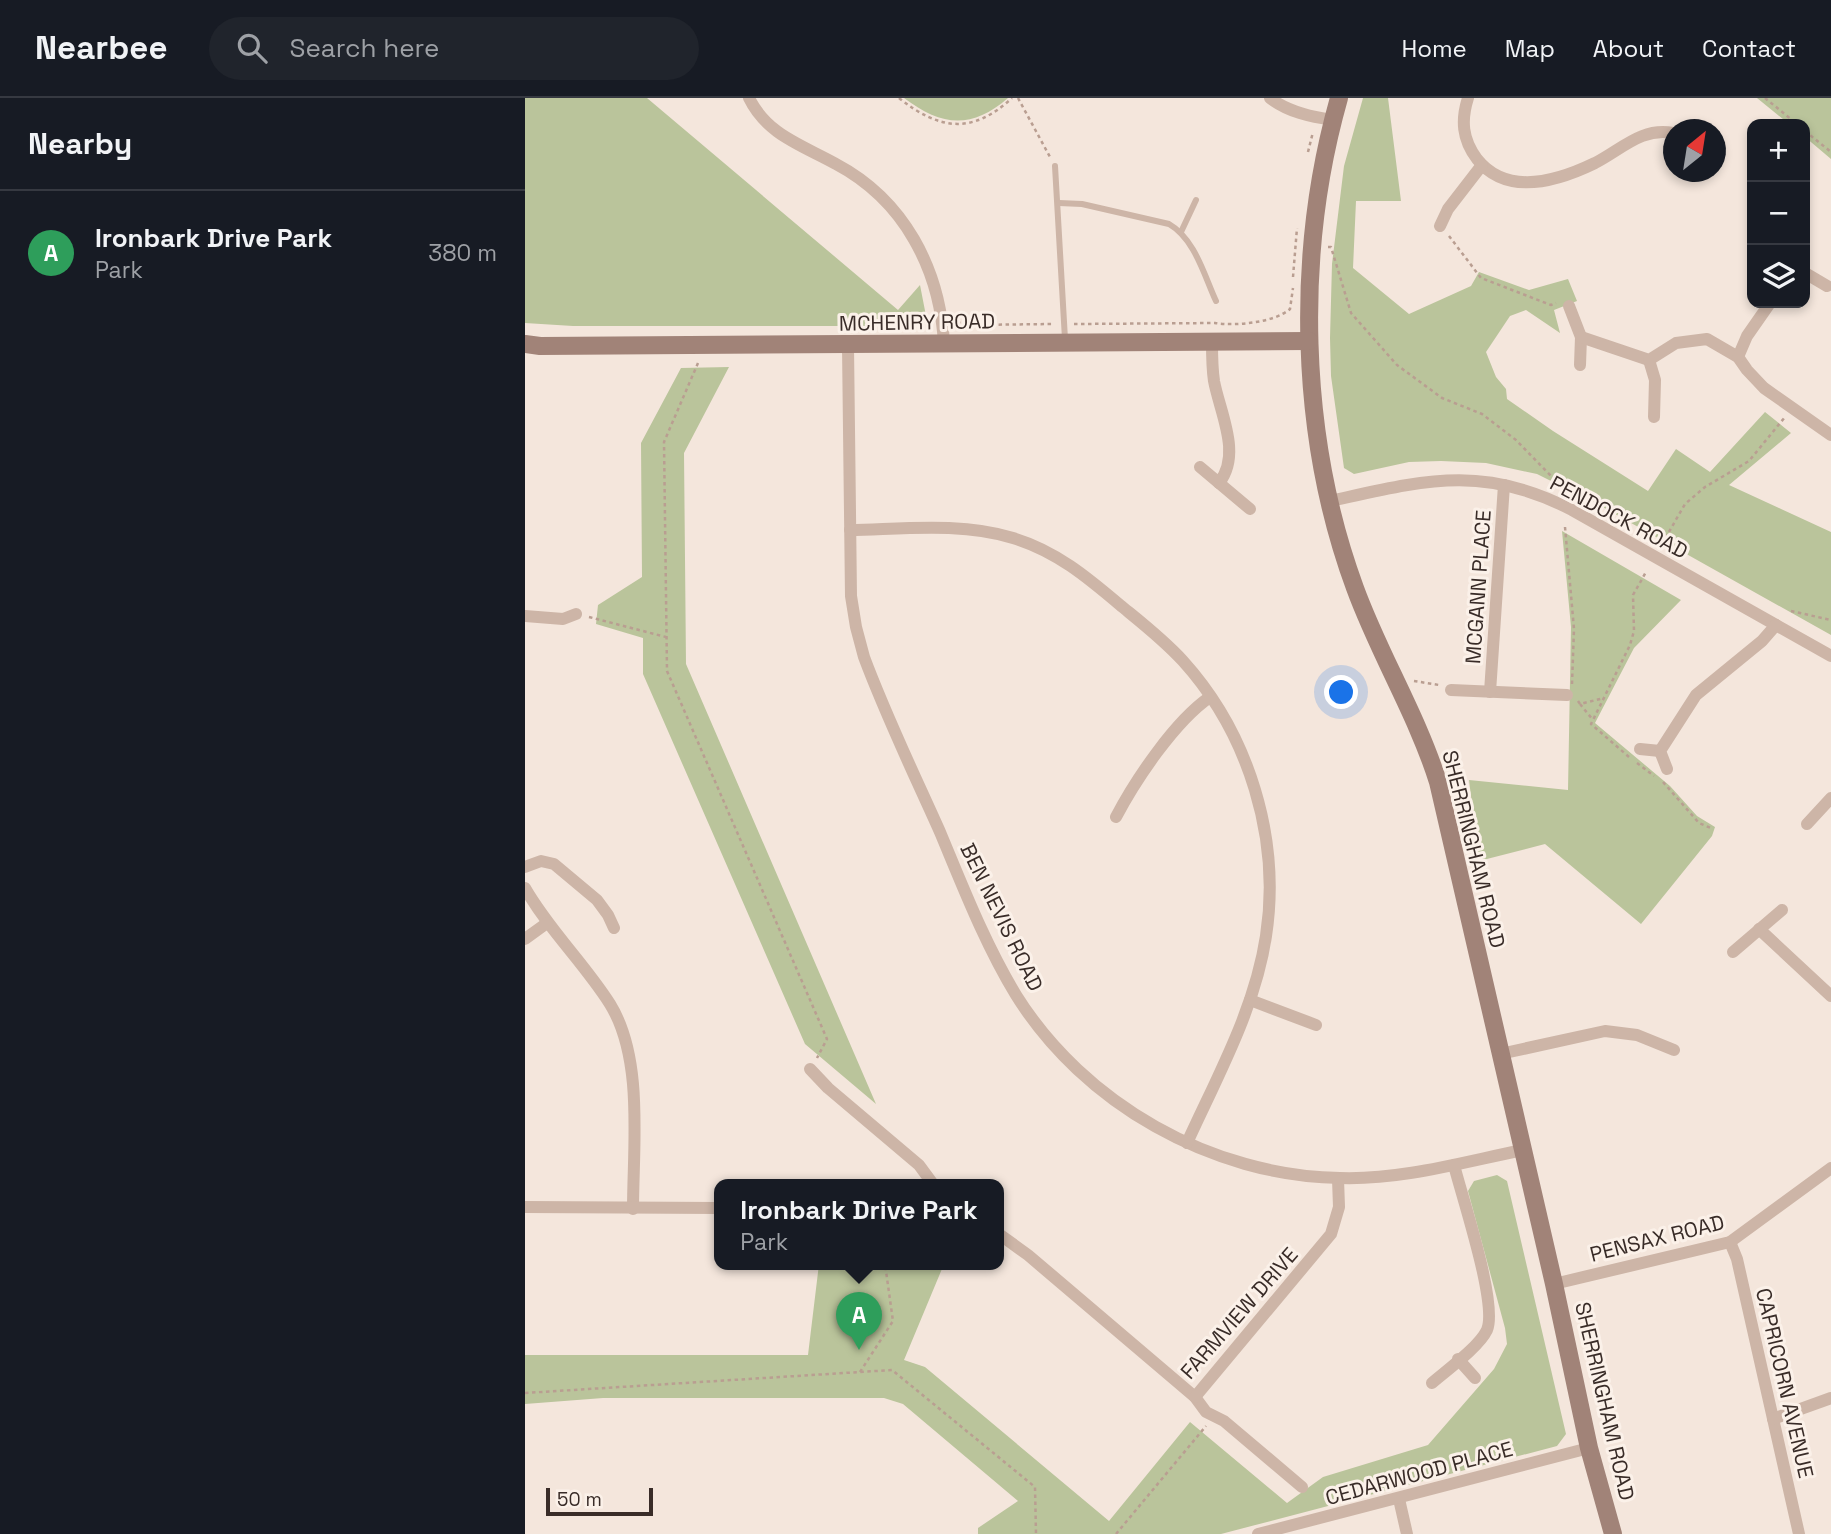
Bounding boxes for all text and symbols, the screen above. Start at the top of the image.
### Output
search box [209,17,699,80]
text: Nearbee [35,27,167,69]
icon: search [233,29,271,67]
text: Search here [289,31,439,65]
text: Home [1401,33,1467,64]
text: Map [1505,33,1555,64]
text: About [1593,33,1664,64]
text: Contact [1702,33,1796,64]
north arrow [1663,119,1726,182]
map controls [1747,119,1810,308]
button: + [1747,119,1810,182]
text: Nearby [28,124,132,163]
button: − [1747,182,1810,245]
text: Ironbark Drive Park [95,221,332,255]
text: A [44,238,58,268]
text: 380 m [428,238,497,268]
button: layers [1747,245,1810,308]
text: Park [95,255,143,285]
street label: MCHENRY ROAD [839,307,995,337]
street label: PENDOCK ROAD [1545,469,1693,565]
street label: MCGANN PLACE [1459,509,1497,665]
your location [1324,675,1358,709]
street label: SHERRINGHAM ROAD [1436,747,1512,951]
street label: BEN NEVIS ROAD [954,839,1050,995]
popup [714,1179,1004,1270]
text: Ironbark Drive Park [740,1193,978,1227]
street label: PENSAX ROAD [1587,1208,1727,1268]
text: Park [740,1227,788,1257]
street label: FARMVIEW DRIVE [1174,1242,1304,1384]
street label: CAPRICORN AVENUE [1750,1285,1820,1481]
pin: A [836,1292,882,1350]
street label: SHERRINGHAM ROAD [1569,1299,1641,1503]
street label: CEDARWOOD PLACE [1322,1435,1516,1511]
scale bar [546,1485,653,1517]
text: 50 m [557,1487,602,1512]

